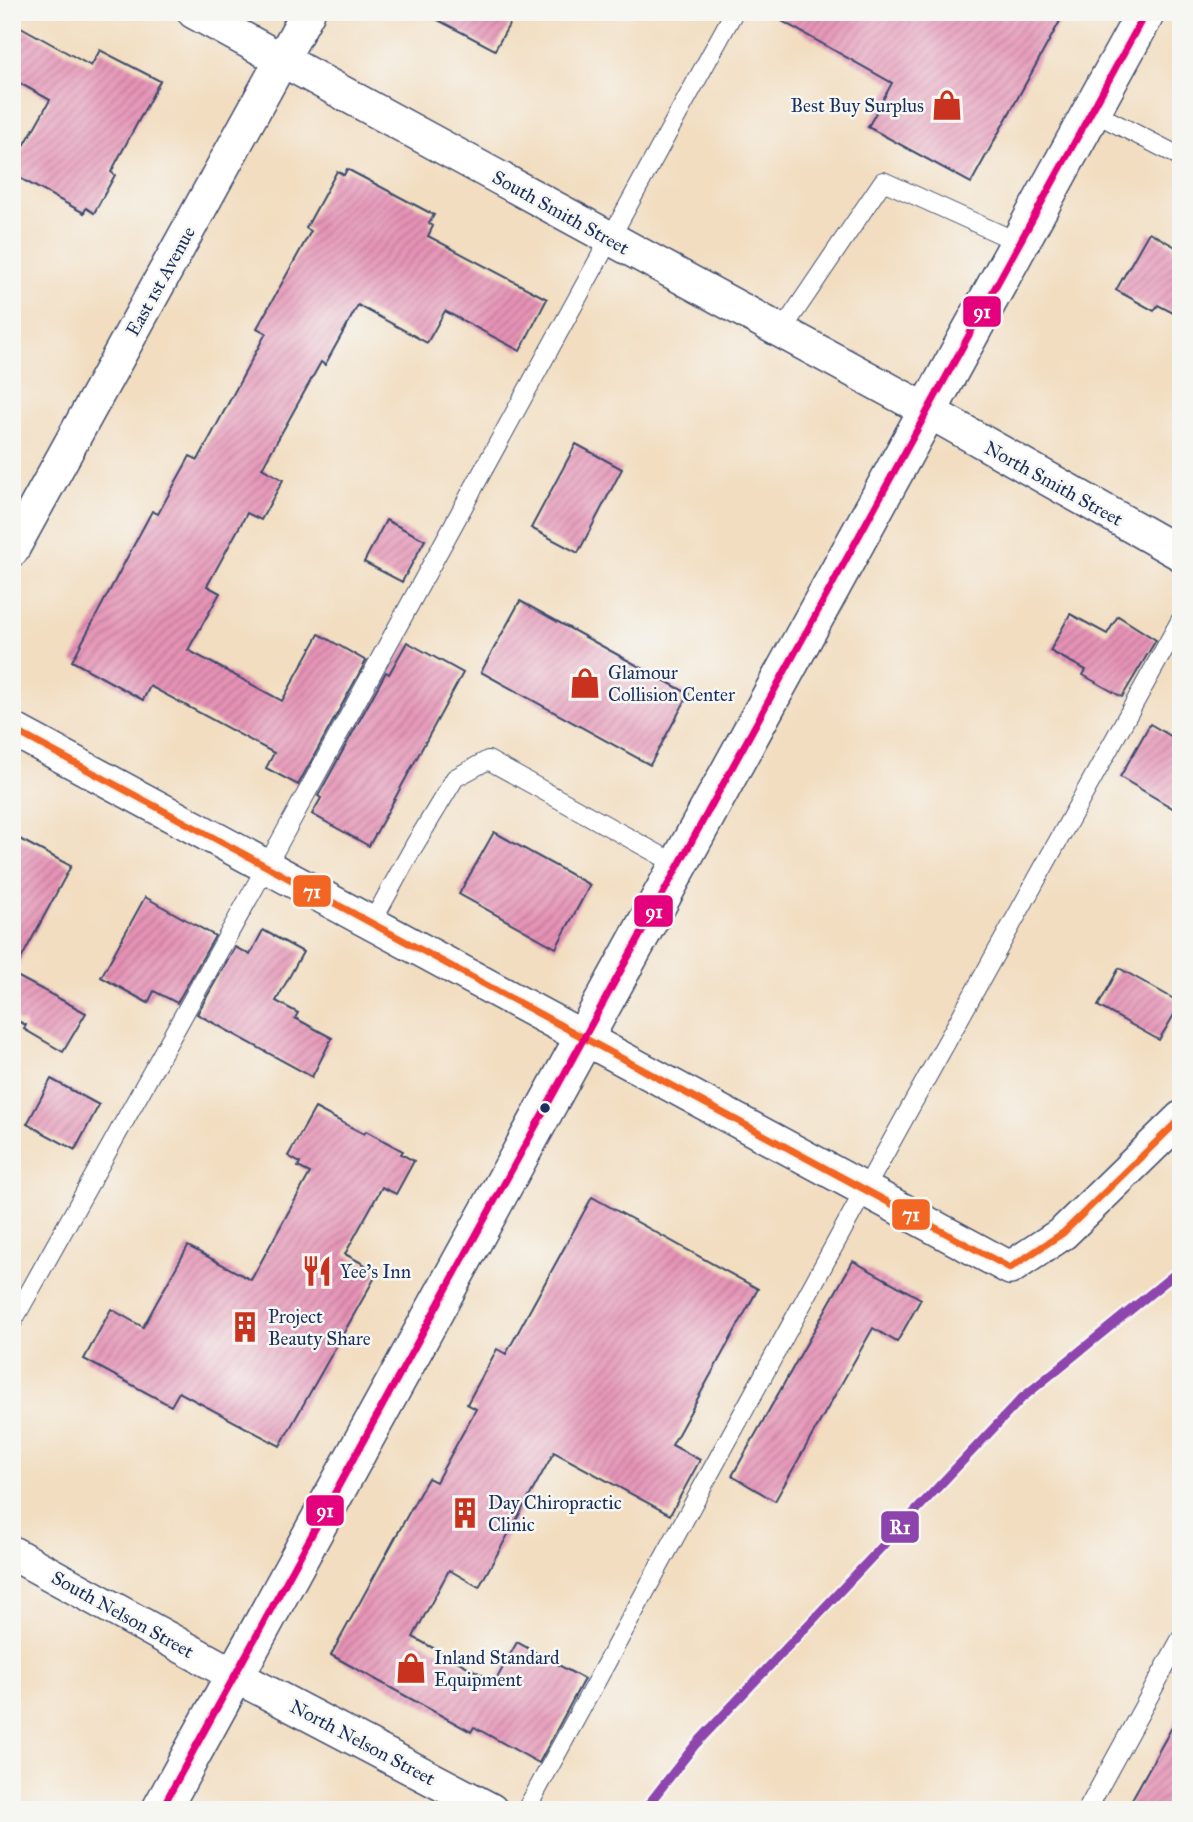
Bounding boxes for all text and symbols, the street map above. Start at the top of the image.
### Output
shop icon: Best Buy Surplus [930,88,964,122]
place label: Best Buy Surplus [791,94,924,117]
street label: South Smith Street [488,165,633,260]
street label: East 1st Avenue [121,222,200,340]
line badge: 91 [962,295,1002,328]
text: 91 [973,300,991,324]
street label: North Smith Street [981,436,1127,531]
place label: Glamour Collision Center [608,661,736,706]
shop icon: Glamour Collision Center [568,666,602,700]
line badge: 71 [292,874,332,908]
text: 71 [303,880,321,903]
line badge: 91 [633,894,674,928]
text: 91 [645,900,663,924]
unlabelled marker [538,1101,552,1115]
line badge: 71 [891,1198,931,1231]
text: 71 [902,1203,920,1226]
restaurant icon: Yee's Inn [300,1254,334,1288]
place label: Yee's Inn [340,1260,411,1283]
place label: Project Beauty Share [268,1305,371,1350]
building icon: Project Beauty Share [228,1310,262,1344]
place label: Day Chiropractic Clinic [488,1491,622,1536]
line badge: 91 [305,1494,345,1527]
building icon: Day Chiropractic Clinic [448,1496,482,1530]
text: 91 [316,1499,334,1523]
line badge: R1 [880,1510,920,1544]
text: R1 [890,1516,911,1539]
street label: South Nelson Street [48,1566,198,1663]
place label: Inland Standard Equipment [434,1646,560,1692]
shop icon: Inland Standard Equipment [394,1651,428,1685]
street label: North Nelson Street [286,1694,439,1791]

